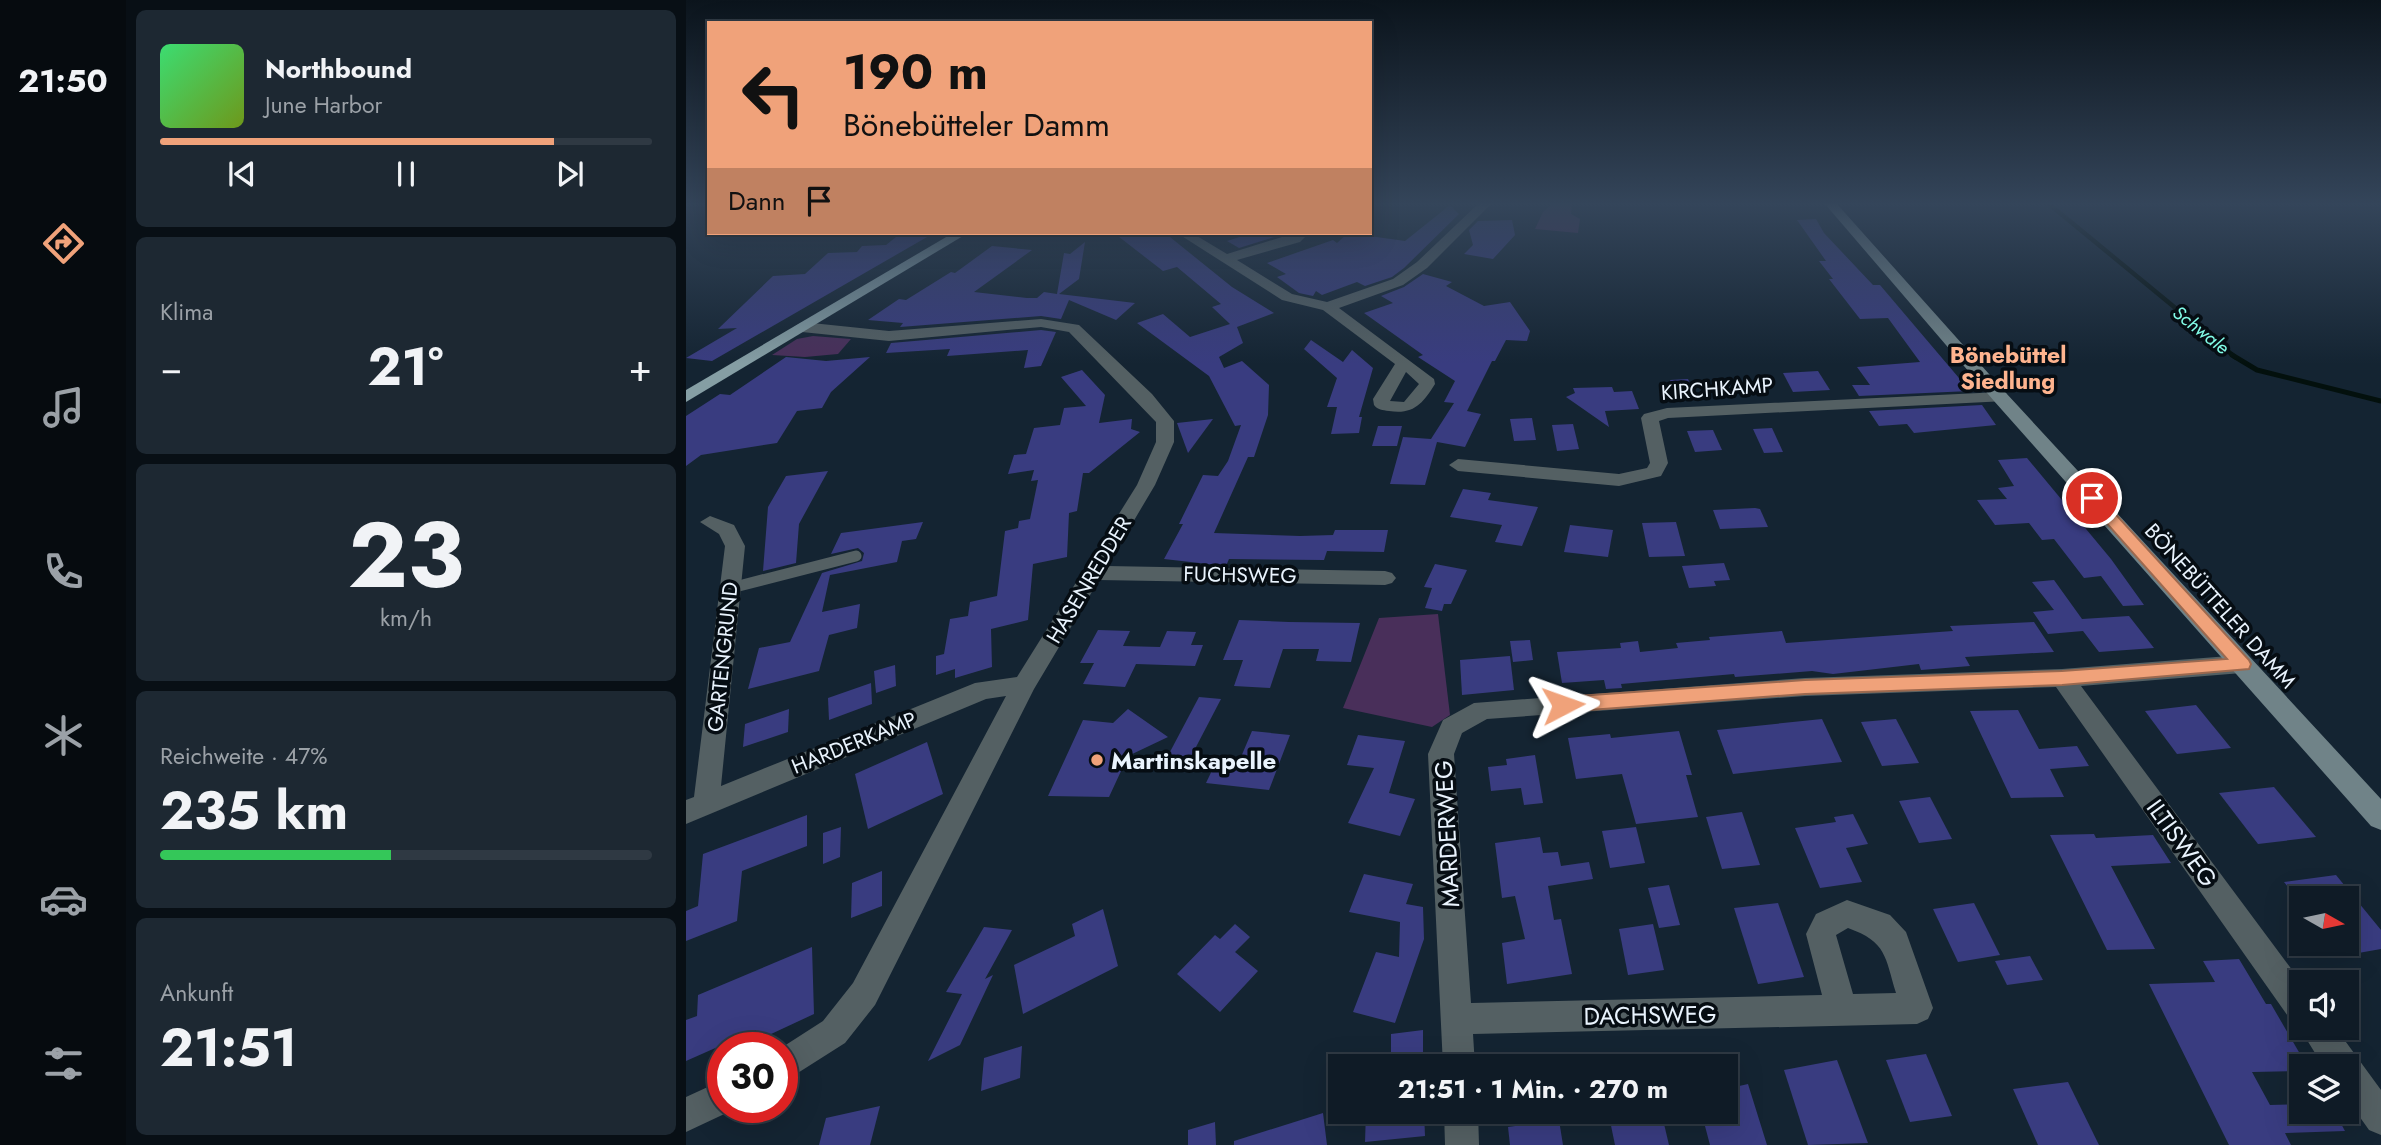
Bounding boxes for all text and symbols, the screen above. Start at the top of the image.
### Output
text: 190 m [843,37,988,107]
icon: left [728,49,819,140]
text: Northbound [265,50,412,88]
text: 21:50 [18,58,108,104]
text: June Harbor [265,88,382,122]
text: Bönebütteler Damm [843,102,1110,148]
icon: previous [223,155,261,193]
icon: pause [387,155,425,193]
icon: next [551,155,589,193]
text: Dann [728,182,786,220]
icon: arrive [800,182,838,220]
icon: directions [39,219,88,268]
text: Klima [160,295,213,329]
water label: Schwale [2167,299,2235,361]
text: 21° [368,329,444,405]
district label: Bönebüttel Siedlung [1950,338,2066,398]
text: − [160,340,182,395]
text: + [629,340,652,395]
street label: KIRCHKAMP [1660,370,1774,408]
icon: music [39,383,88,432]
pin [2062,468,2122,528]
icon: arrive [2073,479,2111,517]
text: 23 [348,490,464,621]
street label: HASENREDDER [1039,511,1139,649]
street label: BÖNEBÜTTELER DAMM [2137,517,2303,695]
icon: phone [39,547,88,596]
street label: FUCHSWEG [1183,559,1297,591]
street label: GARTENGRUND [700,581,746,733]
text: km/h [380,601,432,635]
position arrow [1526,668,1600,742]
street label: HARDERKAMP [787,704,921,782]
icon: climate [39,711,88,760]
text: Reichweite · 47% [160,739,328,773]
place label: Martinskapelle [1111,743,1276,778]
marker: Martinskapelle [1089,752,1105,768]
street label: MARDERWEG [1426,760,1468,908]
text: 235 km [160,773,348,849]
street label: ILTISWEG [2138,792,2226,894]
icon: car [39,875,88,924]
north arrow [2289,886,2359,956]
map controls [2289,886,2359,1124]
button: sound [2289,970,2359,1040]
text: Ankunft [160,976,233,1010]
street label: DACHSWEG [1583,996,1717,1034]
text: 21:51 [160,1010,297,1086]
speed limit sign: 30 [707,1032,798,1123]
icon: filters [39,1039,88,1088]
button: layers [2289,1054,2359,1124]
text: 21:51 · 1 Min. · 270 m [1398,1070,1668,1108]

